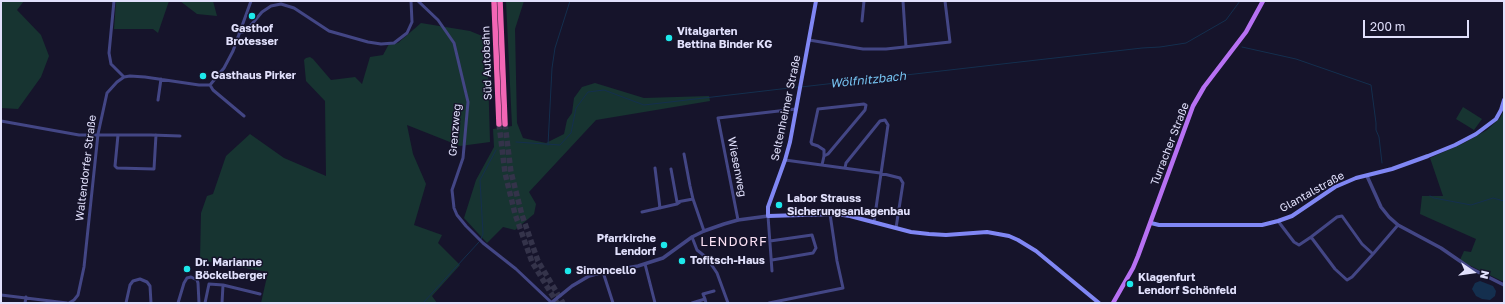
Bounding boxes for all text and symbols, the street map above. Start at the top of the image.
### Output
marker: Gasthof Brotesser [247,11,257,21]
scale bar [1365,12,1471,38]
text: 200 m [1370,19,1405,34]
place label: Gasthof Brotesser [226,22,278,48]
place label: Vitalgarten Bettina Binder KG [677,25,772,51]
street label: Süd Autobahn [479,26,495,100]
marker: Vitalgarten Bettina Binder KG [664,33,674,43]
street label: Seltenheimer Straße [768,54,804,162]
place label: Gasthaus Pirker [211,69,296,83]
water label: Wölfnitzbach [829,69,907,91]
marker: Gasthaus Pirker [198,71,208,81]
street label: Turracher Straße [1148,101,1192,187]
street label: Grenzweg [446,103,464,157]
street label: Waltendorfer Straße [73,114,99,222]
street label: Wiesenweg [725,136,749,198]
street label: Glantalstraße [1277,169,1347,215]
place label: Labor Strauss Sicherungsanlagenbau [787,192,910,218]
marker: Labor Strauss Sicherungsanlagenbau [774,200,784,210]
place label: Pfarrkirche Lendorf [597,232,656,258]
district label: LENDORF [700,234,768,250]
marker: Pfarrkirche Lendorf [659,240,669,250]
north arrow [1453,252,1493,292]
place label: Tofitsch-Haus [690,254,765,268]
place label: Dr. Marianne Böckelberger [195,256,267,282]
marker: Tofitsch-Haus [677,256,687,266]
marker: Dr. Marianne Böckelberger [182,264,192,274]
place label: Simoncello [576,264,636,278]
marker: Simoncello [563,266,573,276]
text: N [1478,269,1492,280]
place label: Klagenfurt Lendorf Schönfeld [1138,271,1237,297]
marker: Klagenfurt Lendorf Schönfeld [1125,279,1135,289]

